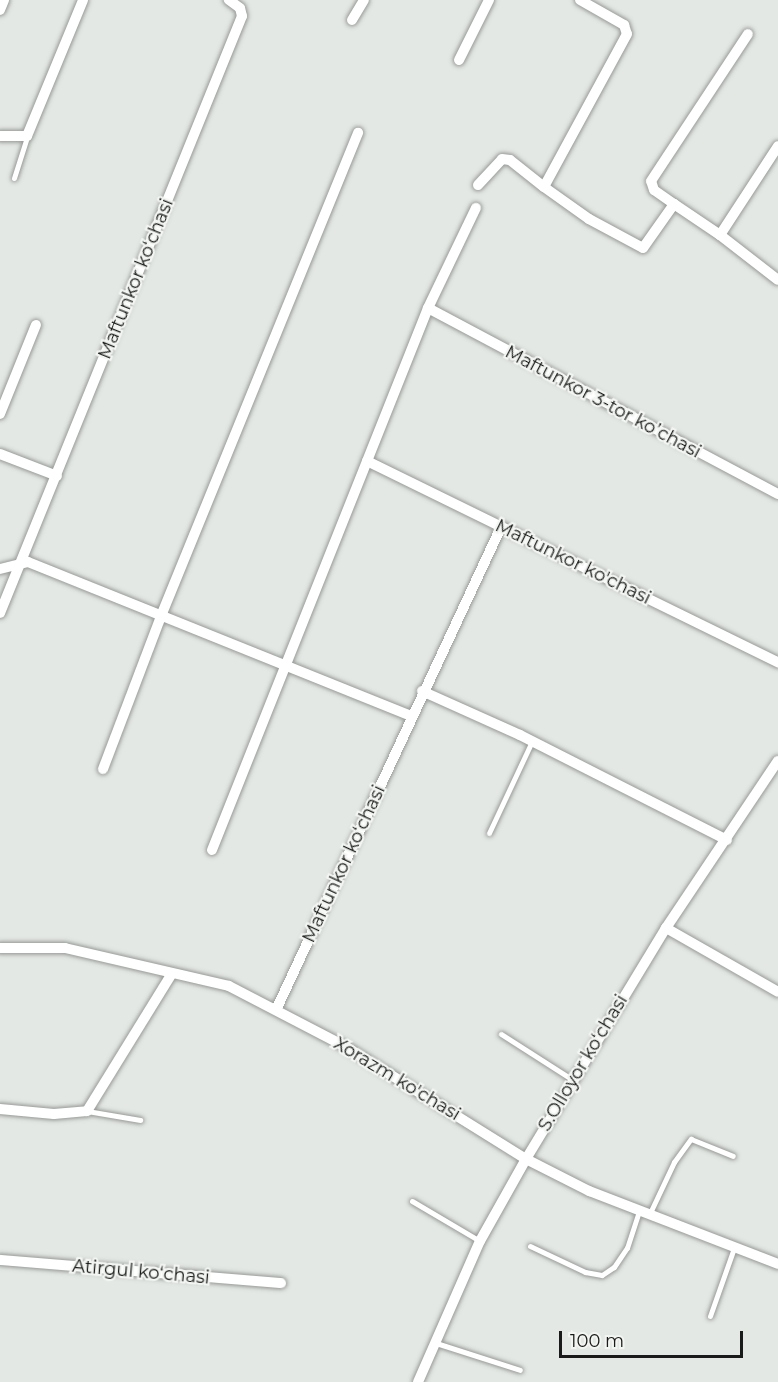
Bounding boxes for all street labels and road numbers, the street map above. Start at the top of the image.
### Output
street label: Maftunkor koʻchasi [94,196,178,362]
street label: Maftunkor 3-tor koʼchasi [501,341,705,463]
street label: Maftunkor ko'chasi [492,515,654,609]
street label: Maftunkor koʻchasi [298,782,390,946]
street label: S.Olloyor koʻchasi [534,991,632,1135]
street label: Xorazm ko'chasi [330,1033,464,1125]
street label: Atirgul koʻchasi [71,1255,211,1289]

